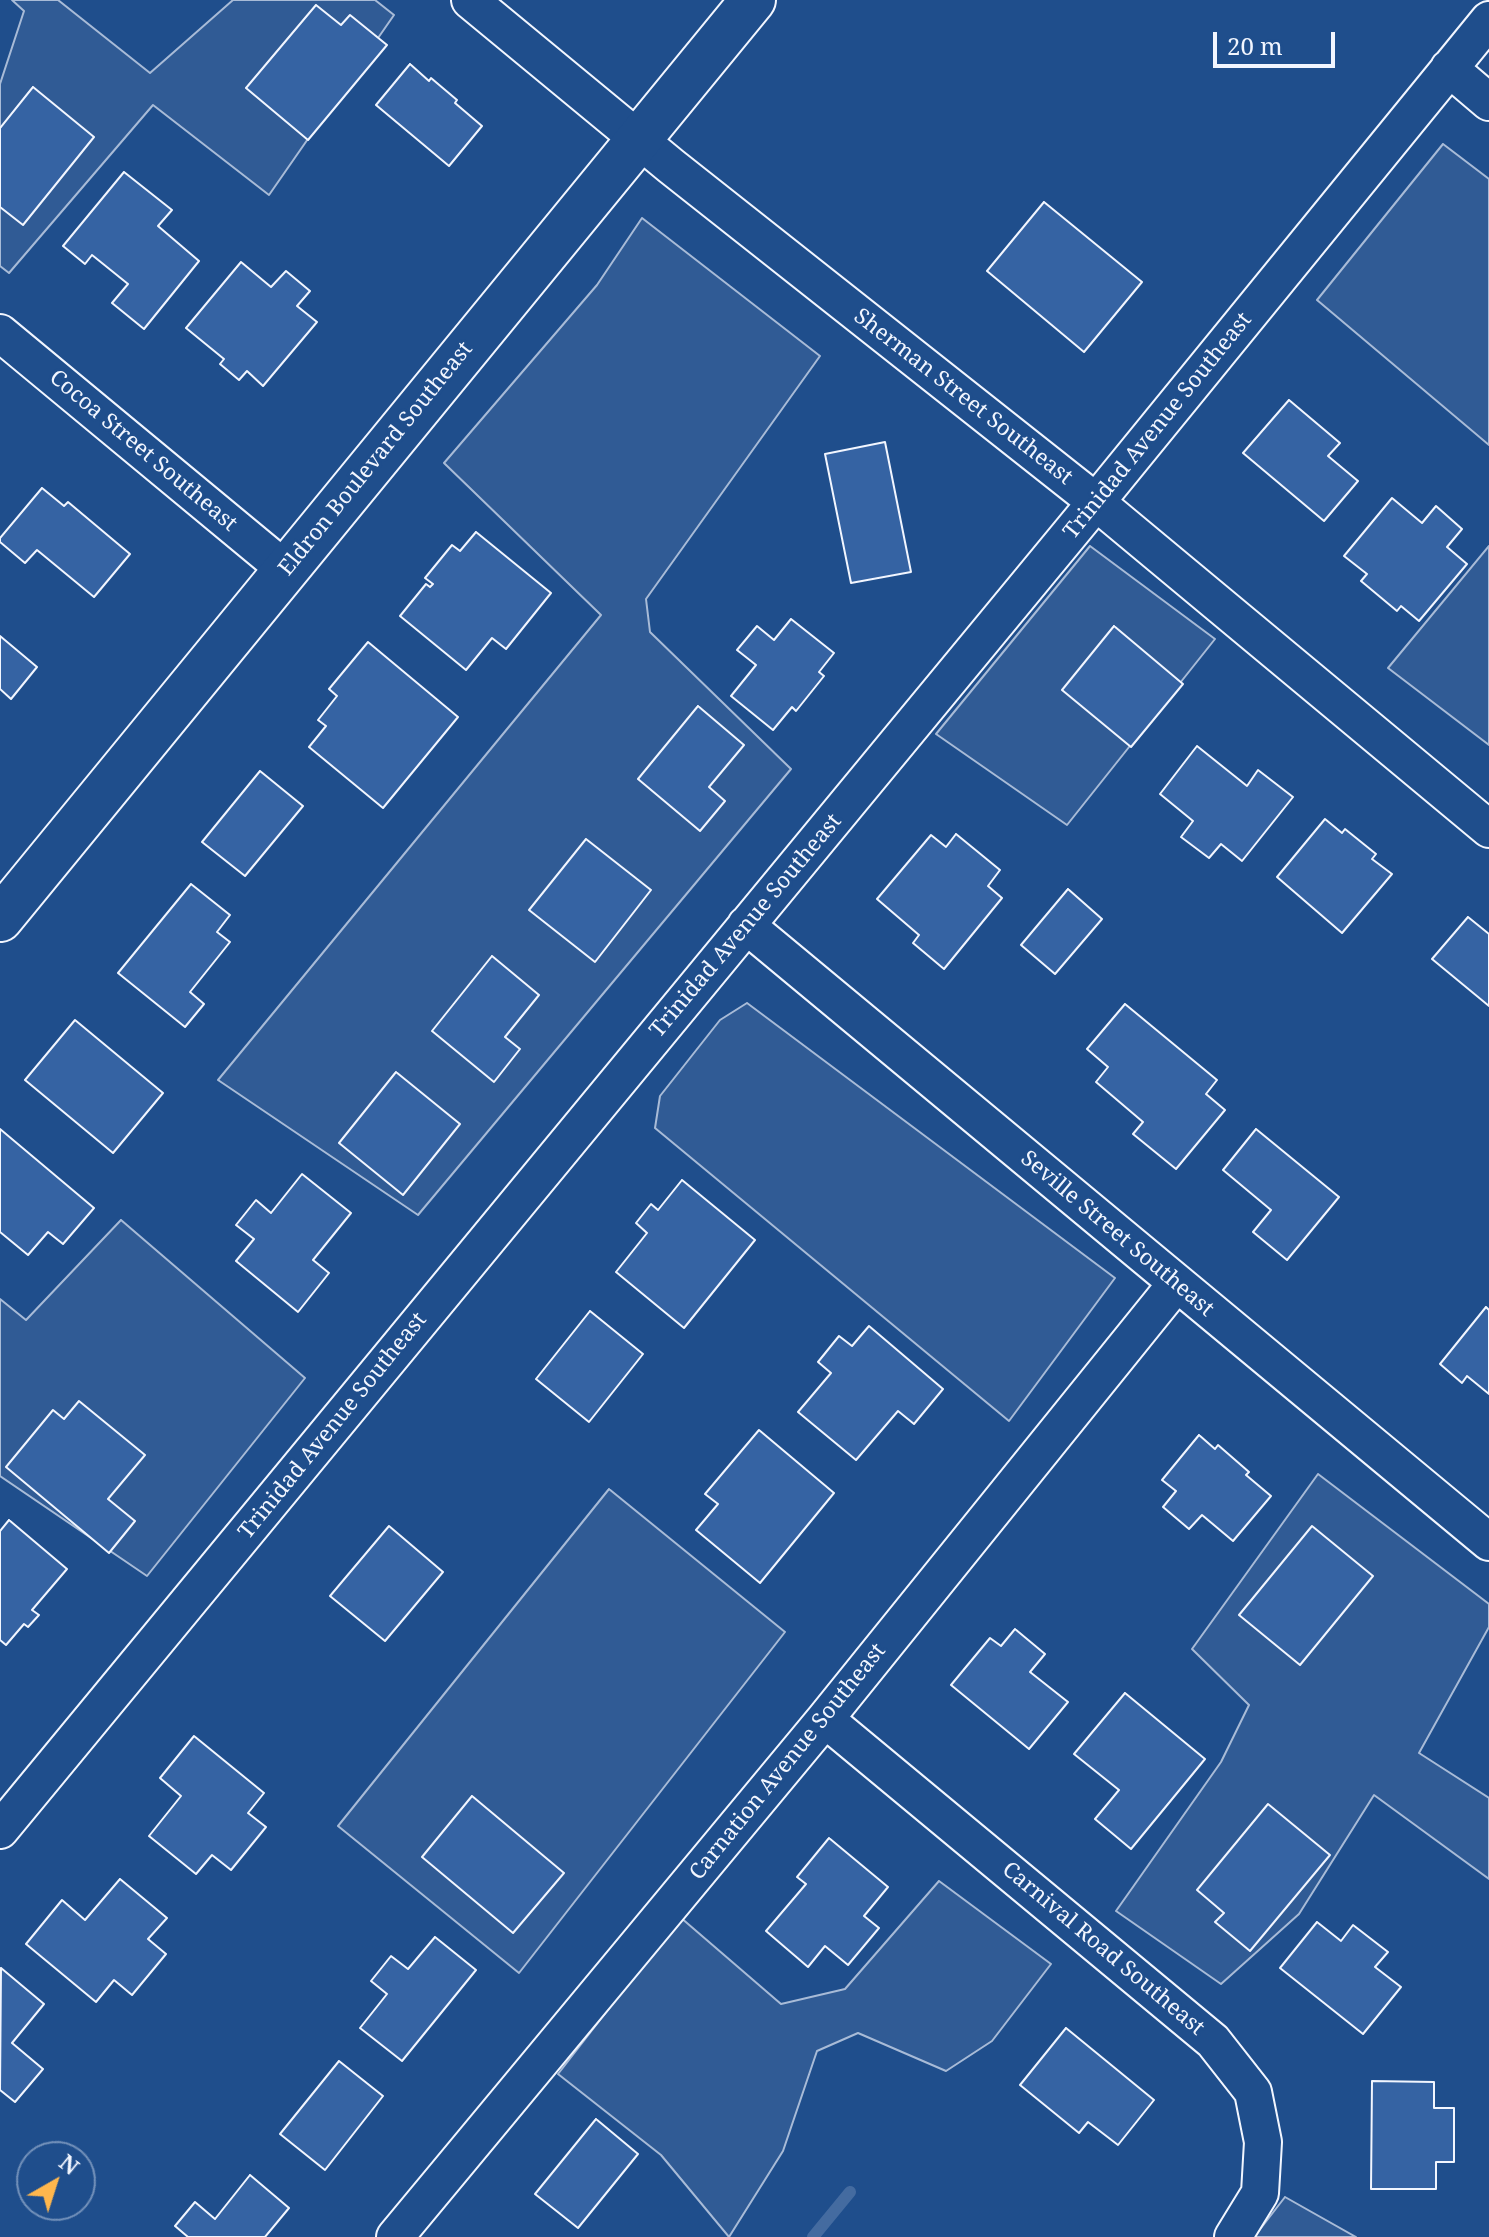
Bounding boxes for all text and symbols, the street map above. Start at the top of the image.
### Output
scale bar [1217,16,1339,66]
text: 20 m [1227,29,1283,62]
street label: Sherman Street Southeast [848,303,1078,491]
street label: Trinidad Avenue Southeast [1058,307,1258,545]
street label: Eldron Boulevard Southeast [273,337,479,581]
street label: Cocoa Street Southeast [44,365,242,537]
street label: Trinidad Avenue Southeast [645,809,847,1043]
street label: Seville Street Southeast [1015,1146,1219,1322]
street label: Trinidad Avenue Southeast [233,1307,433,1545]
street label: Carnation Avenue Southeast [684,1638,892,1886]
street label: Carnival Road Southeast [996,1857,1210,2041]
north arrow [16,2141,96,2221]
text: N [54,2147,86,2181]

